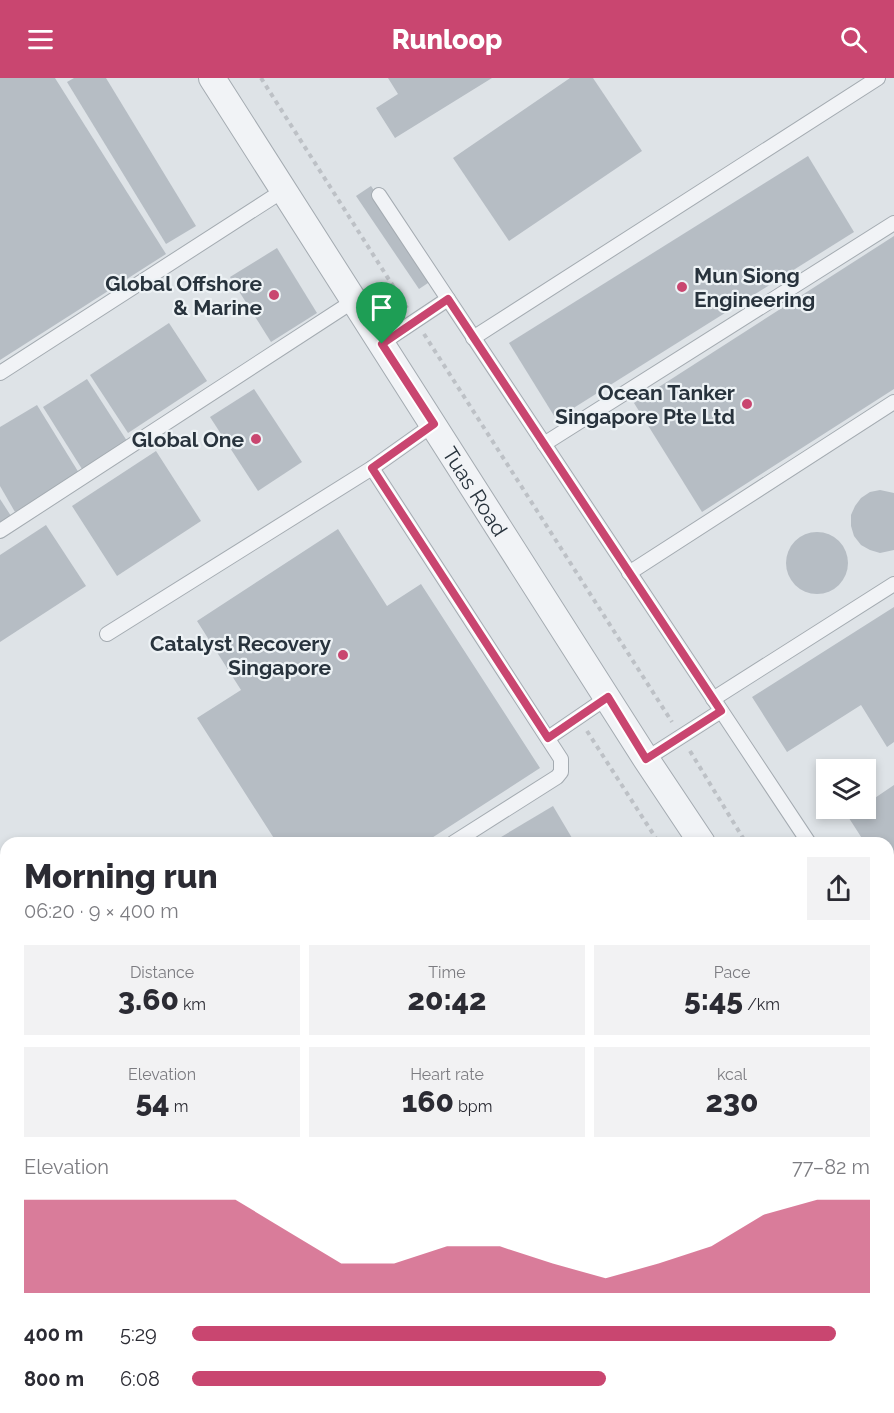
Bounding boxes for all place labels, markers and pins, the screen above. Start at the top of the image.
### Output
place label: Mun Siong Engineering [694,263,815,312]
place label: Global Offshore & Marine [105,271,262,320]
marker: Mun Siong Engineering [675,280,689,294]
pin [356,282,407,344]
marker: Global Offshore & Marine [267,288,281,302]
place label: Ocean Tanker Singapore Pte Ltd [555,380,735,429]
marker: Ocean Tanker Singapore Pte Ltd [740,397,754,411]
place label: Global One [132,427,244,452]
marker: Global One [249,432,263,446]
place label: Catalyst Recovery Singapore [150,631,331,680]
marker: Catalyst Recovery Singapore [336,648,350,662]

